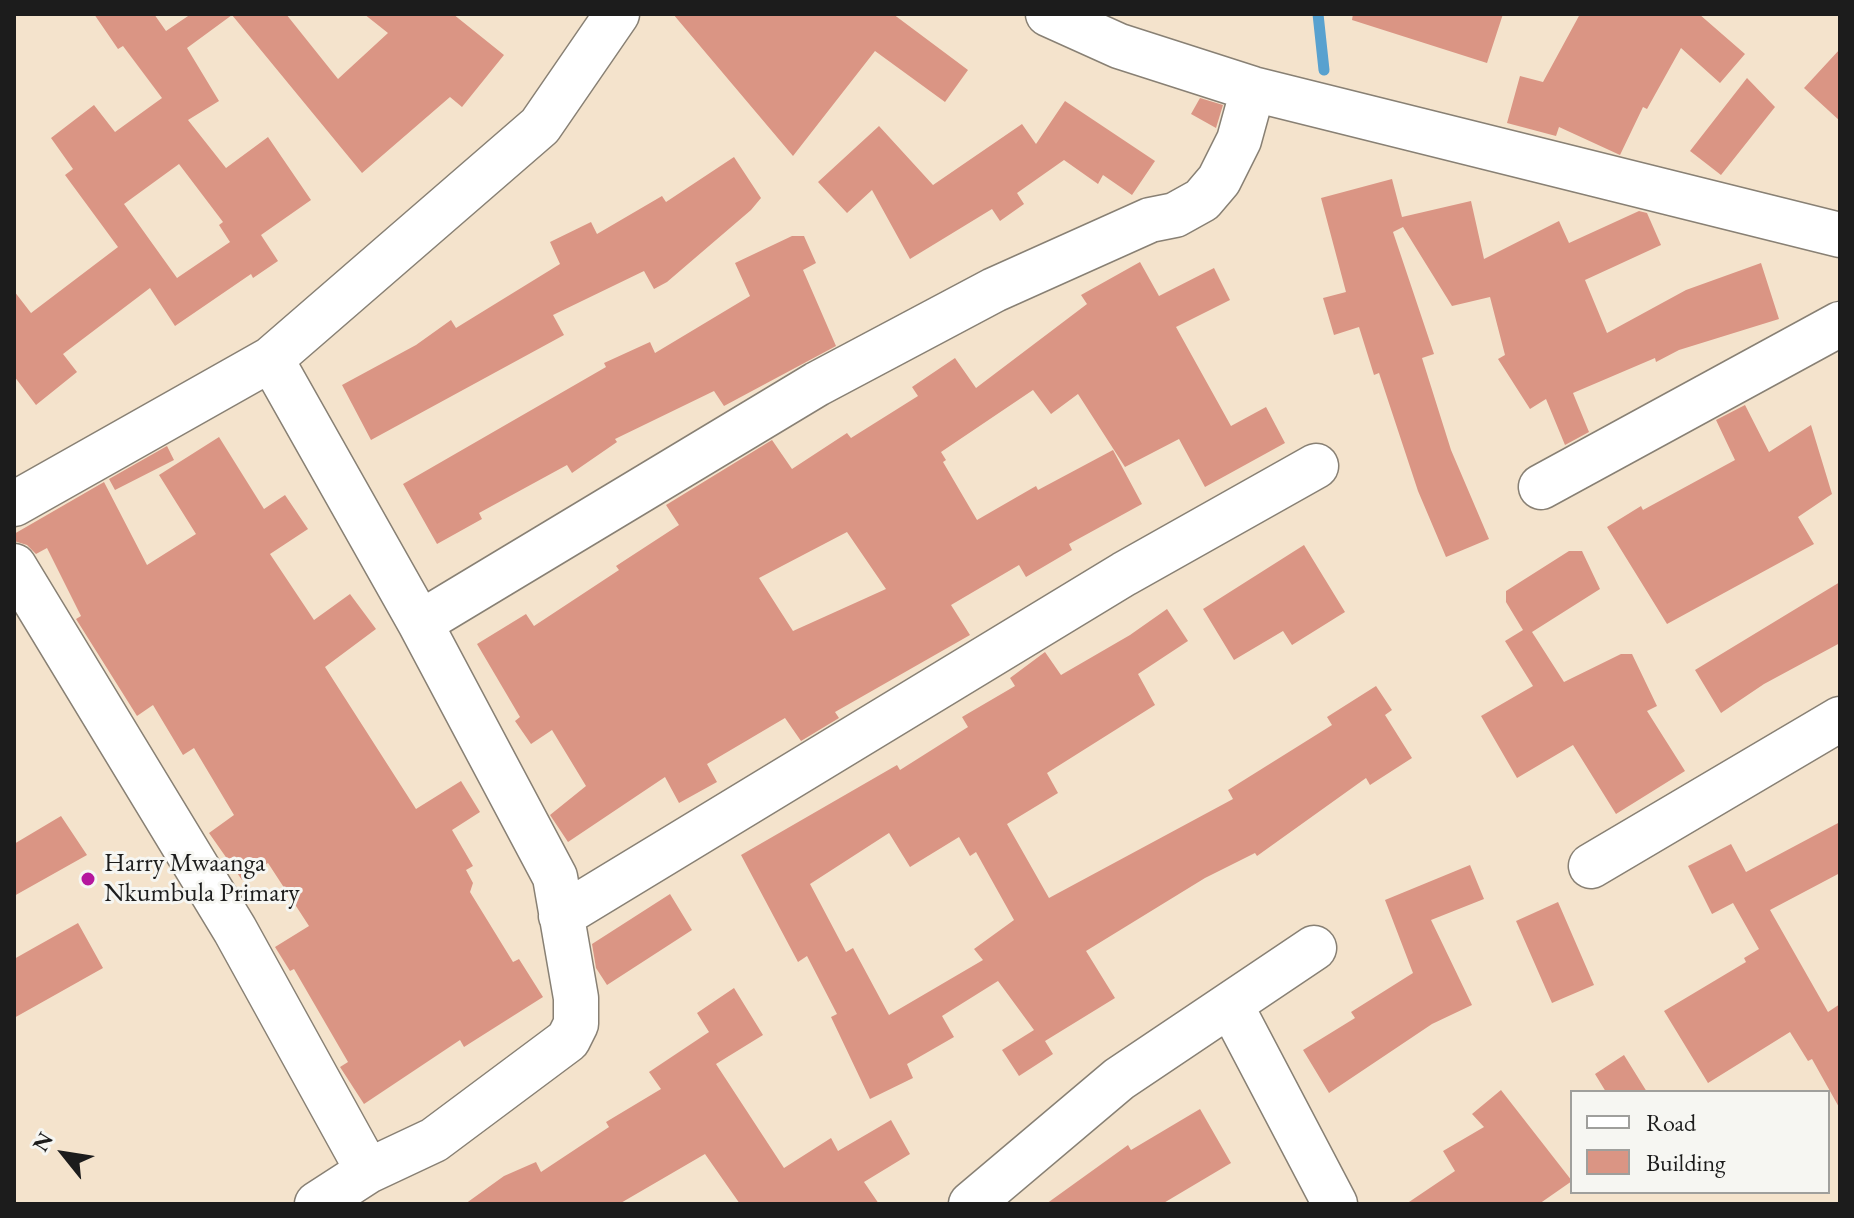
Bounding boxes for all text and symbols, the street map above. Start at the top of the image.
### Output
place label: Harry Mwaanga Nkumbula Primary [104,848,300,910]
marker: Harry Mwaanga Nkumbula Primary [79,870,97,888]
legend [1570,1090,1830,1194]
text: Road [1646,1107,1696,1138]
north arrow [24,1114,104,1194]
text: N [26,1127,60,1157]
text: Building [1646,1147,1726,1178]

